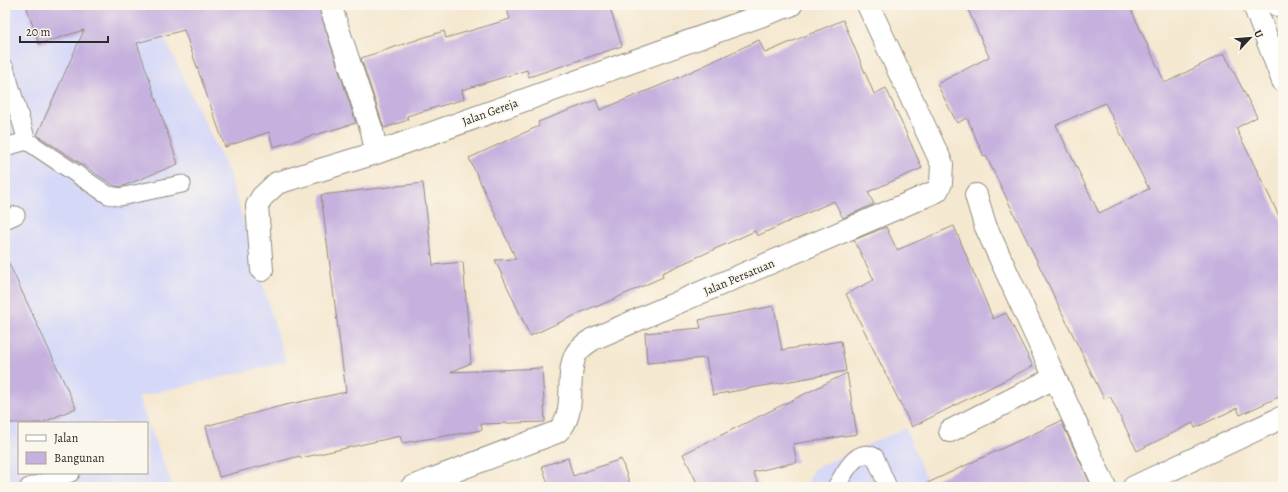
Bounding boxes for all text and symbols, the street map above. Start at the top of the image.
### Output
scale bar [20,18,108,44]
north arrow [1230,18,1270,58]
text: 20 m [26,24,50,40]
text: U [1250,27,1267,41]
street label: Jalan Gereja [460,94,520,129]
street label: Jalan Persatuan [701,255,777,299]
legend [18,422,148,474]
text: Jalan [54,430,79,446]
text: Bangunan [54,450,105,466]

